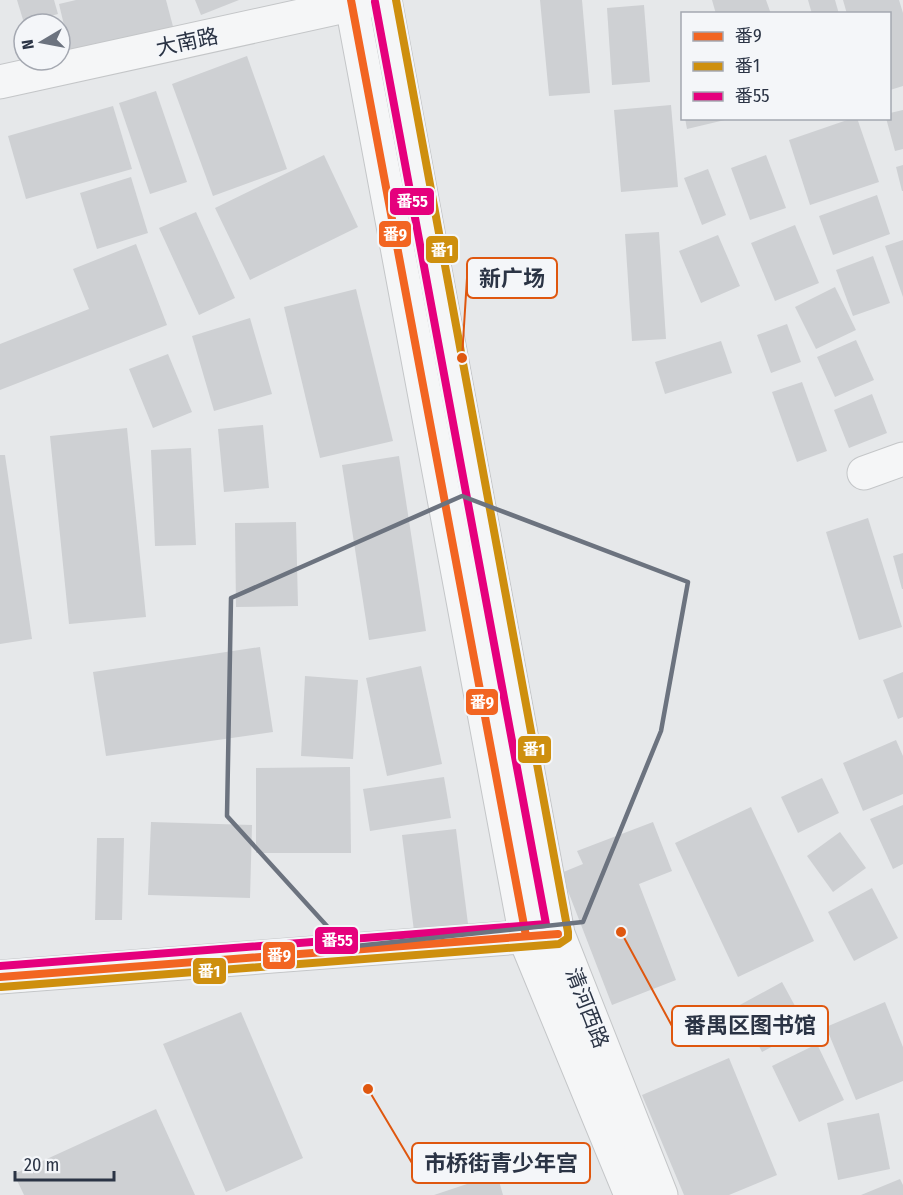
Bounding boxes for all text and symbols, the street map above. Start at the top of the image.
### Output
north arrow [12,12,72,72]
legend [681,12,891,120]
street label: 大南路 [153,23,221,61]
text: 番9 [735,25,762,47]
text: N [18,38,38,51]
text: 番1 [735,55,760,77]
text: 番55 [735,85,769,107]
line badge: 番55 [389,187,435,216]
text: 番55 [396,192,428,211]
line badge: 番9 [378,220,412,248]
text: 番9 [383,225,407,244]
line badge: 番1 [425,235,459,264]
text: 番1 [431,241,453,260]
callout: 新广场 [467,258,557,298]
text: 新广场 [479,265,545,292]
line badge: 番9 [465,688,499,716]
text: 番9 [470,693,494,712]
line badge: 番1 [517,735,552,764]
text: 番1 [523,740,545,759]
line badge: 番55 [314,926,359,955]
text: 番55 [321,931,353,950]
line badge: 番9 [262,941,296,970]
text: 番9 [267,946,291,965]
line badge: 番1 [192,957,227,985]
text: 番1 [198,962,220,981]
street label: 清河西路 [560,964,614,1052]
callout: 番禺区图书馆 [672,1006,828,1046]
text: 番禺区图书馆 [684,1012,816,1039]
callout: 市桥街青少年宫 [412,1143,590,1183]
scale bar [15,1144,114,1182]
text: 市桥街青少年宫 [424,1150,578,1177]
text: 20 m [24,1154,59,1176]

